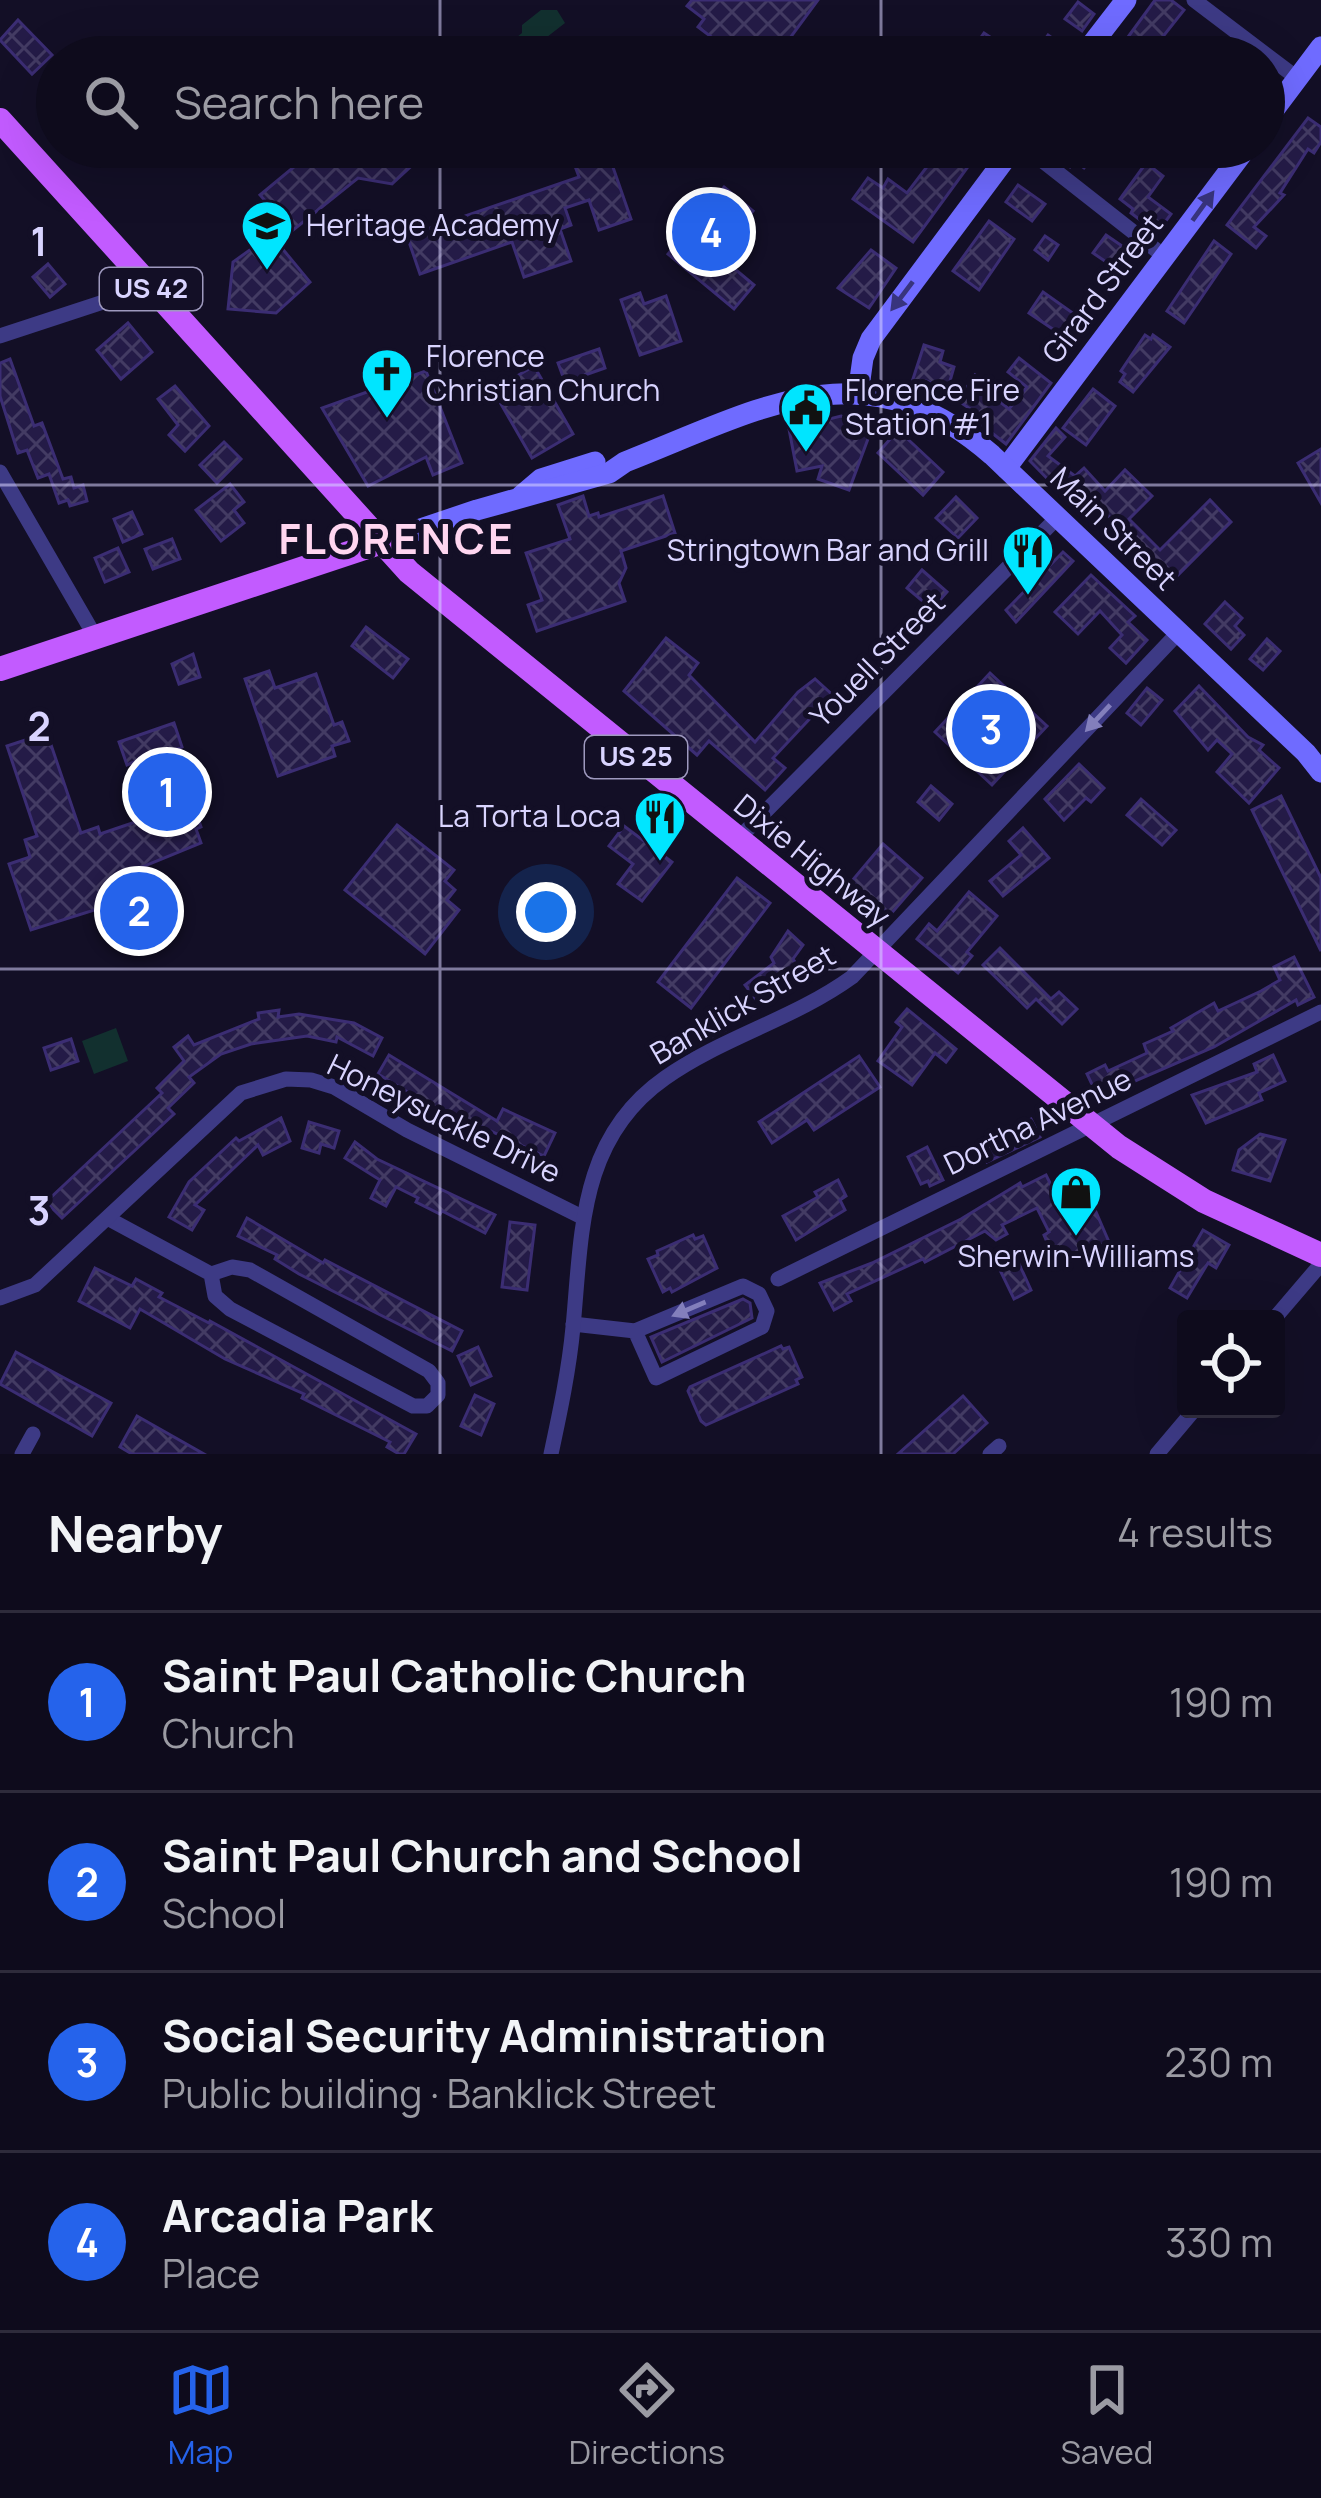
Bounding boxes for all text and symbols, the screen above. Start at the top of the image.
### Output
search box [36,36,1285,168]
icon: search [78,69,144,135]
text: Search here [174,71,424,133]
pin: 4 [672,187,750,277]
one-way arrow [1190,190,1214,222]
school or university icon: Heritage Academy [239,198,295,272]
place label: Heritage Academy [306,204,560,245]
street label: Girard Street [1032,205,1172,371]
text: 1 [30,214,48,268]
road number: US 42 [100,268,202,310]
one-way arrow [891,281,915,312]
place label: Florence Christian Church [426,335,660,410]
church icon: Florence Christian Church [359,346,415,420]
place label: Florence Fire Station #1 [845,369,1020,444]
public building icon: Florence Fire Station #1 [778,380,834,454]
street label: Main Street [1042,457,1186,599]
district label: FLORENCE [278,509,516,567]
restaurant icon: Stringtown Bar and Grill [1000,523,1056,597]
place label: Stringtown Bar and Grill [667,529,989,570]
street label: Youell Street [800,582,953,735]
pin: 3 [952,684,1030,774]
text: 2 [27,699,51,753]
one-way arrow [1084,703,1112,732]
road number: US 25 [585,736,687,778]
pin: 1 [128,747,206,837]
street label: Dixie Highway [726,784,900,936]
restaurant icon: La Torta Loca [632,789,688,863]
place label: La Torta Loca [438,795,621,836]
pin: 2 [100,866,178,956]
your location [516,882,576,942]
street label: Banklick Street [642,934,842,1073]
street label: Honeysuckle Drive [321,1043,568,1192]
street label: Dortha Avenue [937,1058,1138,1184]
shop icon: Sherwin-Williams [1048,1164,1104,1238]
text: 3 [28,1183,50,1237]
place label: Sherwin-Williams [957,1235,1195,1276]
one-way arrow [671,1300,707,1319]
map controls [1177,1310,1285,1418]
button: locate [1177,1310,1285,1418]
text: Nearby [48,1498,223,1567]
text: 4 results [1117,1505,1273,1559]
text: Saint Paul Catholic Church [162,1644,746,1706]
text: 1 [78,1675,96,1729]
text: 190 m [1169,1675,1273,1729]
text: Church [162,1706,295,1760]
text: Saint Paul Church and School [162,1824,803,1886]
text: 2 [75,1855,99,1909]
text: 190 m [1169,1855,1273,1909]
text: School [162,1886,286,1940]
text: Social Security Administration [162,2004,826,2066]
text: 3 [76,2035,98,2089]
text: 230 m [1165,2035,1273,2089]
text: Public building · Banklick Street [162,2066,716,2120]
text: Arcadia Park [162,2184,433,2246]
text: 4 [75,2215,99,2269]
text: 330 m [1165,2215,1273,2269]
text: Place [162,2246,260,2300]
tab: Map [168,2357,234,2474]
tab: Directions [569,2357,725,2474]
tab: Saved [1060,2357,1153,2474]

